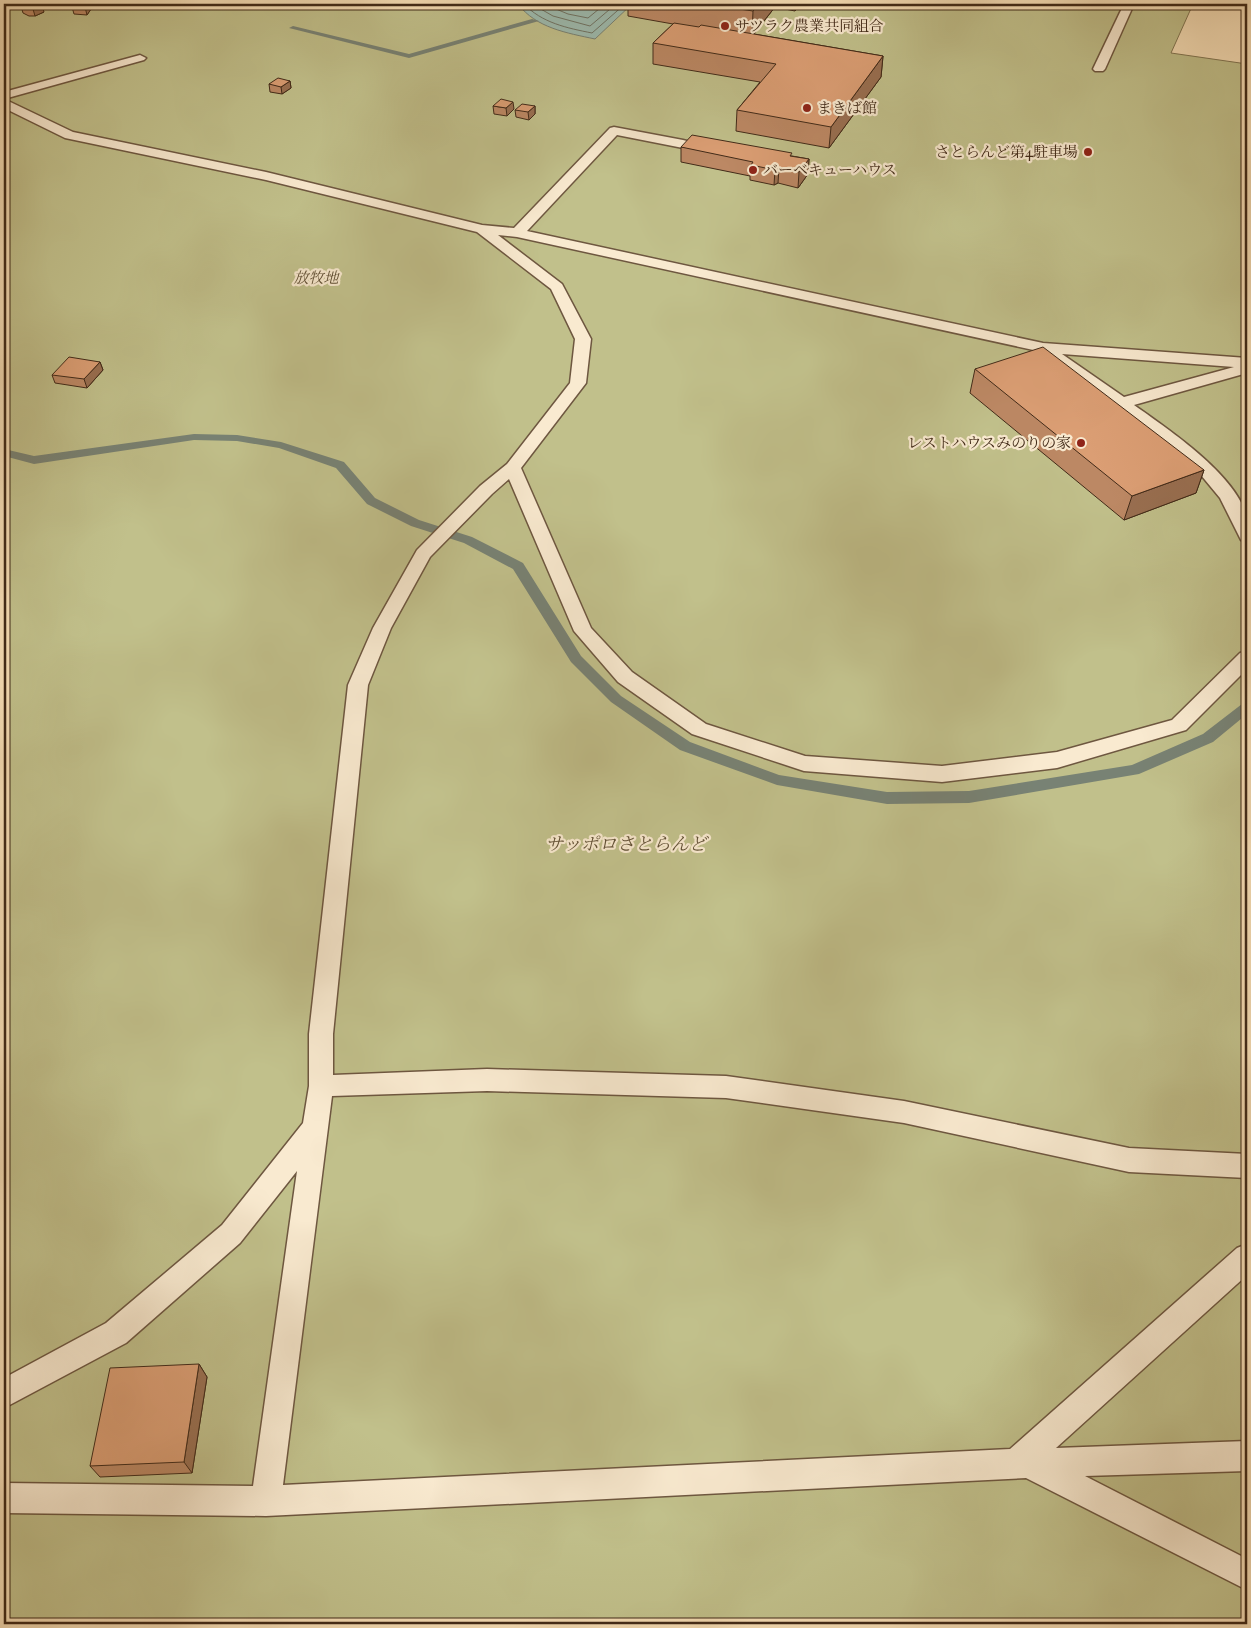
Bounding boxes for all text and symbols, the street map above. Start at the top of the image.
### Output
place label: サツラク農業共同組合 [735,17,884,36]
marker: サツラク農業共同組合 [719,20,731,32]
place label: まきば館 [817,99,877,118]
marker: まきば館 [801,102,813,114]
place label: さとらんど第4駐車場 [935,143,1078,162]
marker: さとらんど第4駐車場 [1082,146,1094,158]
place label: バーベキューハウス [763,161,897,180]
marker: バーベキューハウス [747,164,759,176]
park label: 放牧地 [293,269,340,288]
place label: レストハウスみのりの家 [907,434,1071,453]
marker: レストハウスみのりの家 [1075,437,1087,449]
park label: サッポロさとらんど [545,833,710,856]

